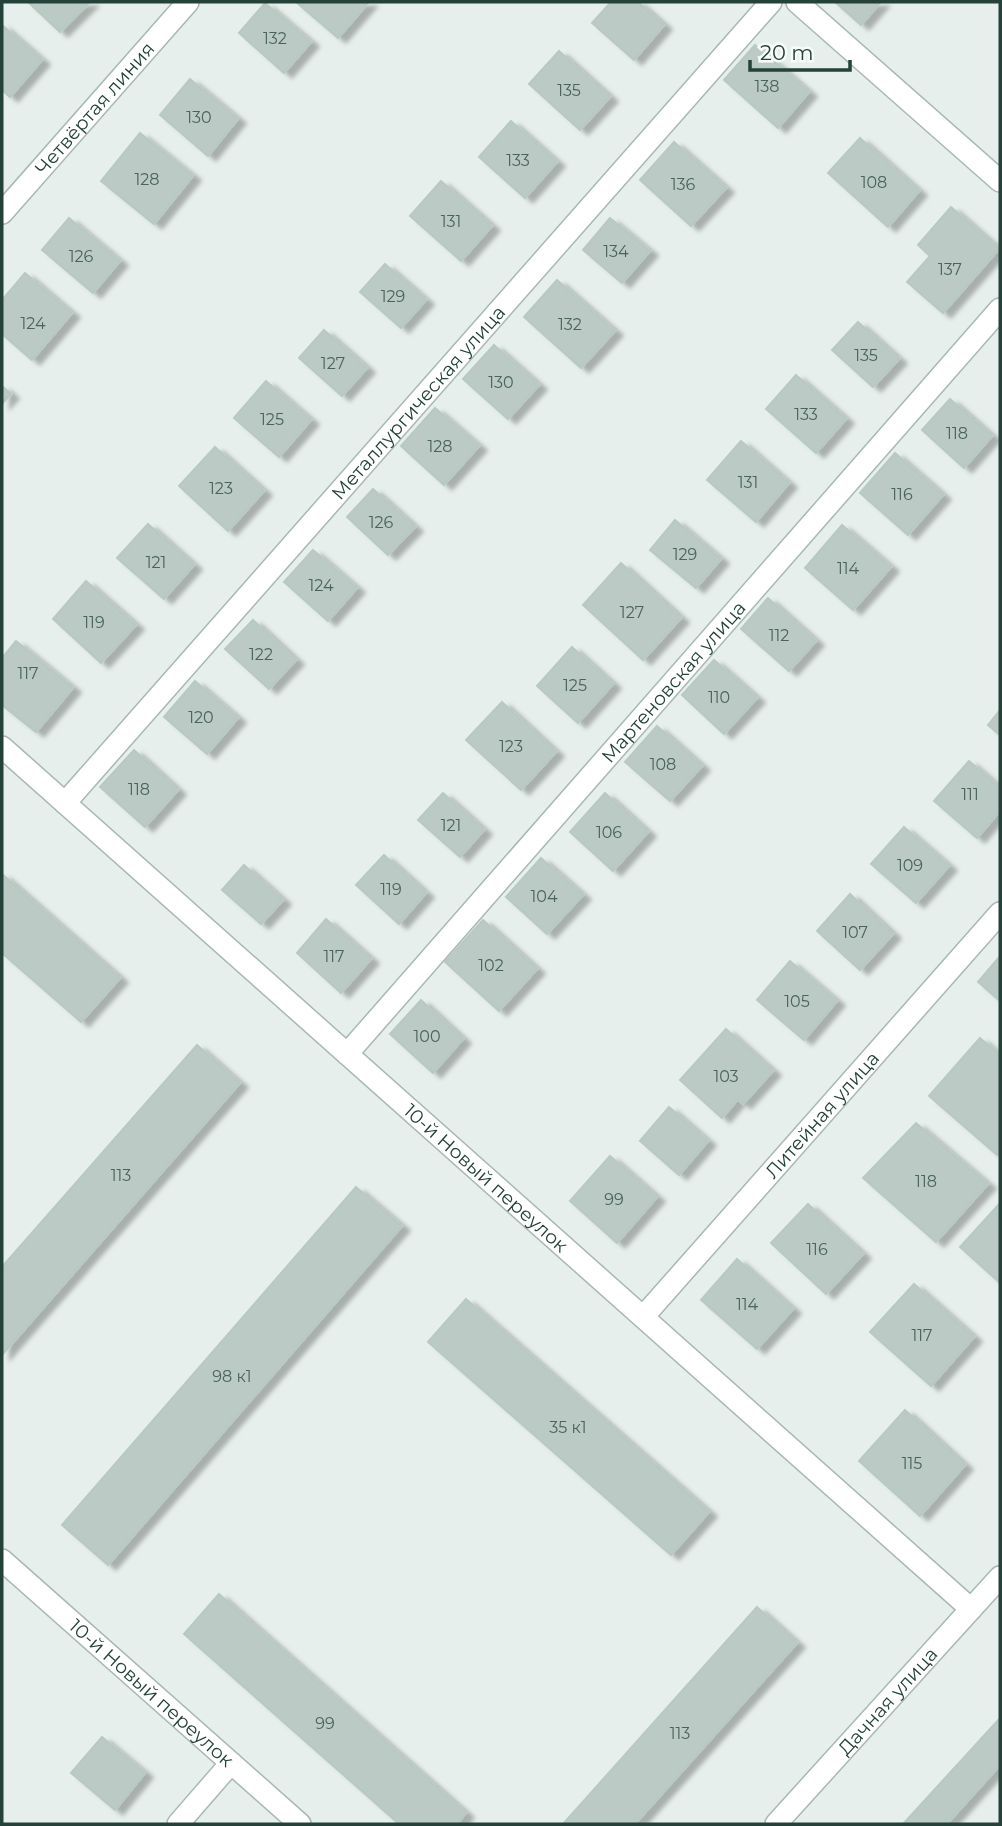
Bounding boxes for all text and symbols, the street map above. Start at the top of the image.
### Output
scale bar [750,28,850,72]
house number: 132 [263,29,287,48]
street label: Четвёртая линия [30,37,159,179]
text: 20 m [760,40,814,65]
house number: 138 [754,77,780,96]
house number: 135 [557,81,581,100]
house number: 130 [186,108,212,127]
house number: 133 [506,151,530,170]
house number: 128 [134,170,160,189]
house number: 108 [861,173,887,192]
house number: 136 [671,175,696,194]
house number: 131 [441,212,461,231]
house number: 134 [603,242,629,261]
house number: 126 [69,247,94,266]
house number: 137 [938,260,962,279]
house number: 129 [381,287,405,306]
street label: Металлургическая улица [327,301,510,505]
house number: 124 [20,314,46,333]
house number: 132 [558,315,582,334]
house number: 135 [854,346,878,365]
house number: 127 [321,354,345,373]
house number: 130 [488,373,514,392]
house number: 133 [794,405,818,424]
house number: 125 [260,410,284,429]
house number: 118 [946,424,968,443]
house number: 128 [427,437,453,456]
house number: 131 [738,473,758,492]
house number: 123 [209,479,233,498]
house number: 116 [891,485,913,504]
house number: 126 [369,513,394,532]
house number: 129 [673,545,697,564]
house number: 121 [146,553,166,572]
house number: 114 [837,559,859,578]
house number: 124 [308,576,334,595]
street label: Мартеновская улица [597,597,751,768]
house number: 127 [620,603,644,622]
house number: 119 [83,613,105,632]
house number: 112 [769,626,789,645]
house number: 122 [249,645,273,664]
house number: 117 [18,664,38,683]
house number: 125 [563,676,587,695]
house number: 110 [708,688,730,707]
house number: 120 [188,708,214,727]
house number: 123 [499,737,523,756]
house number: 108 [650,755,676,774]
house number: 118 [128,780,150,799]
house number: 111 [961,785,979,804]
house number: 121 [441,816,461,835]
house number: 106 [596,823,622,842]
house number: 109 [897,856,923,875]
house number: 119 [380,880,402,899]
house number: 104 [531,887,558,906]
house number: 107 [842,923,868,942]
house number: 117 [324,947,344,966]
house number: 102 [478,956,504,975]
house number: 105 [784,992,810,1011]
house number: 100 [414,1027,440,1046]
street label: Литейная улица [760,1047,884,1183]
house number: 103 [713,1067,739,1086]
street label: 10-й Новый переулок [399,1099,573,1257]
house number: 113 [111,1166,131,1185]
house number: 118 [915,1172,937,1191]
house number: 99 [604,1190,624,1209]
house number: 116 [806,1240,828,1259]
house number: 114 [736,1295,758,1314]
house number: 117 [912,1326,932,1345]
house number: 98 к1 [212,1367,252,1386]
house number: 35 к1 [549,1418,587,1437]
house number: 115 [902,1454,922,1473]
street label: 10-й Новый переулок [65,1614,238,1772]
street label: Дачная улица [833,1643,943,1760]
house number: 99 [315,1714,335,1733]
house number: 113 [670,1724,690,1743]

